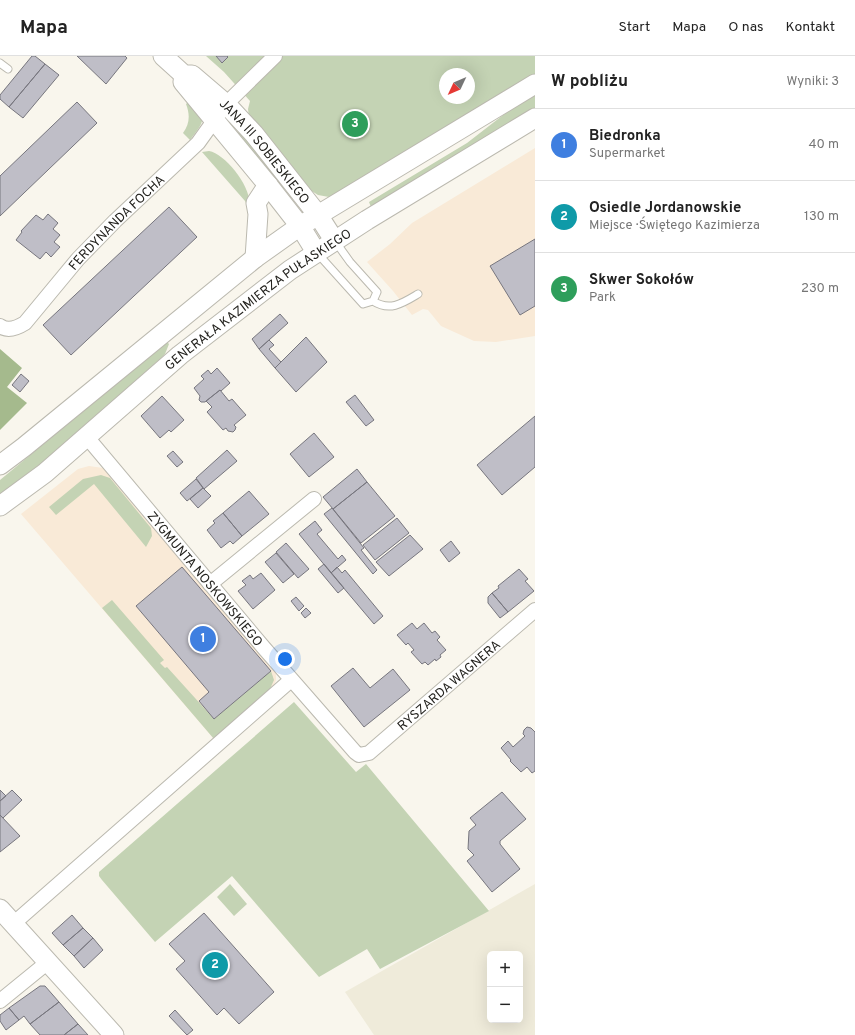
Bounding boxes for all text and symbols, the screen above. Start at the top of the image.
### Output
text: Mapa [20,16,68,40]
text: Start [618,19,650,36]
text: Mapa [672,19,706,36]
text: O nas [728,19,764,36]
text: Kontakt [786,19,835,36]
north arrow [439,68,475,104]
text: W pobliżu [551,71,628,93]
text: Wyniki: 3 [787,74,839,90]
street label: JANA III SOBIESKIEGO [216,96,312,208]
pin: 3 [342,109,368,139]
text: Biedronka [589,127,661,146]
text: 1 [561,137,567,153]
text: 40 m [809,137,839,153]
text: Supermarket [589,146,665,162]
street label: FERDYNANDA FOCHA [66,172,169,274]
text: Osiedle Jordanowskie [589,199,741,218]
text: 2 [560,209,568,225]
text: 130 m [804,209,839,225]
text: Miejsce · Świętego Kazimierza [589,218,760,234]
street label: GENERAŁA KAZIMIERZA PUŁASKIEGO [162,226,355,374]
text: Skwer Sokołów [589,271,694,290]
text: 3 [560,281,568,297]
text: 230 m [801,281,839,297]
text: Park [589,290,616,306]
street label: ZYGMUNTA NOSKOWSKIEGO [143,509,265,650]
pin: 1 [190,624,216,654]
street label: RYSZARDA WAGNERA [395,637,505,735]
your location [275,649,295,669]
pin: 2 [202,950,228,980]
map controls [487,951,523,1023]
button: + [487,951,523,987]
button: − [487,987,523,1023]

